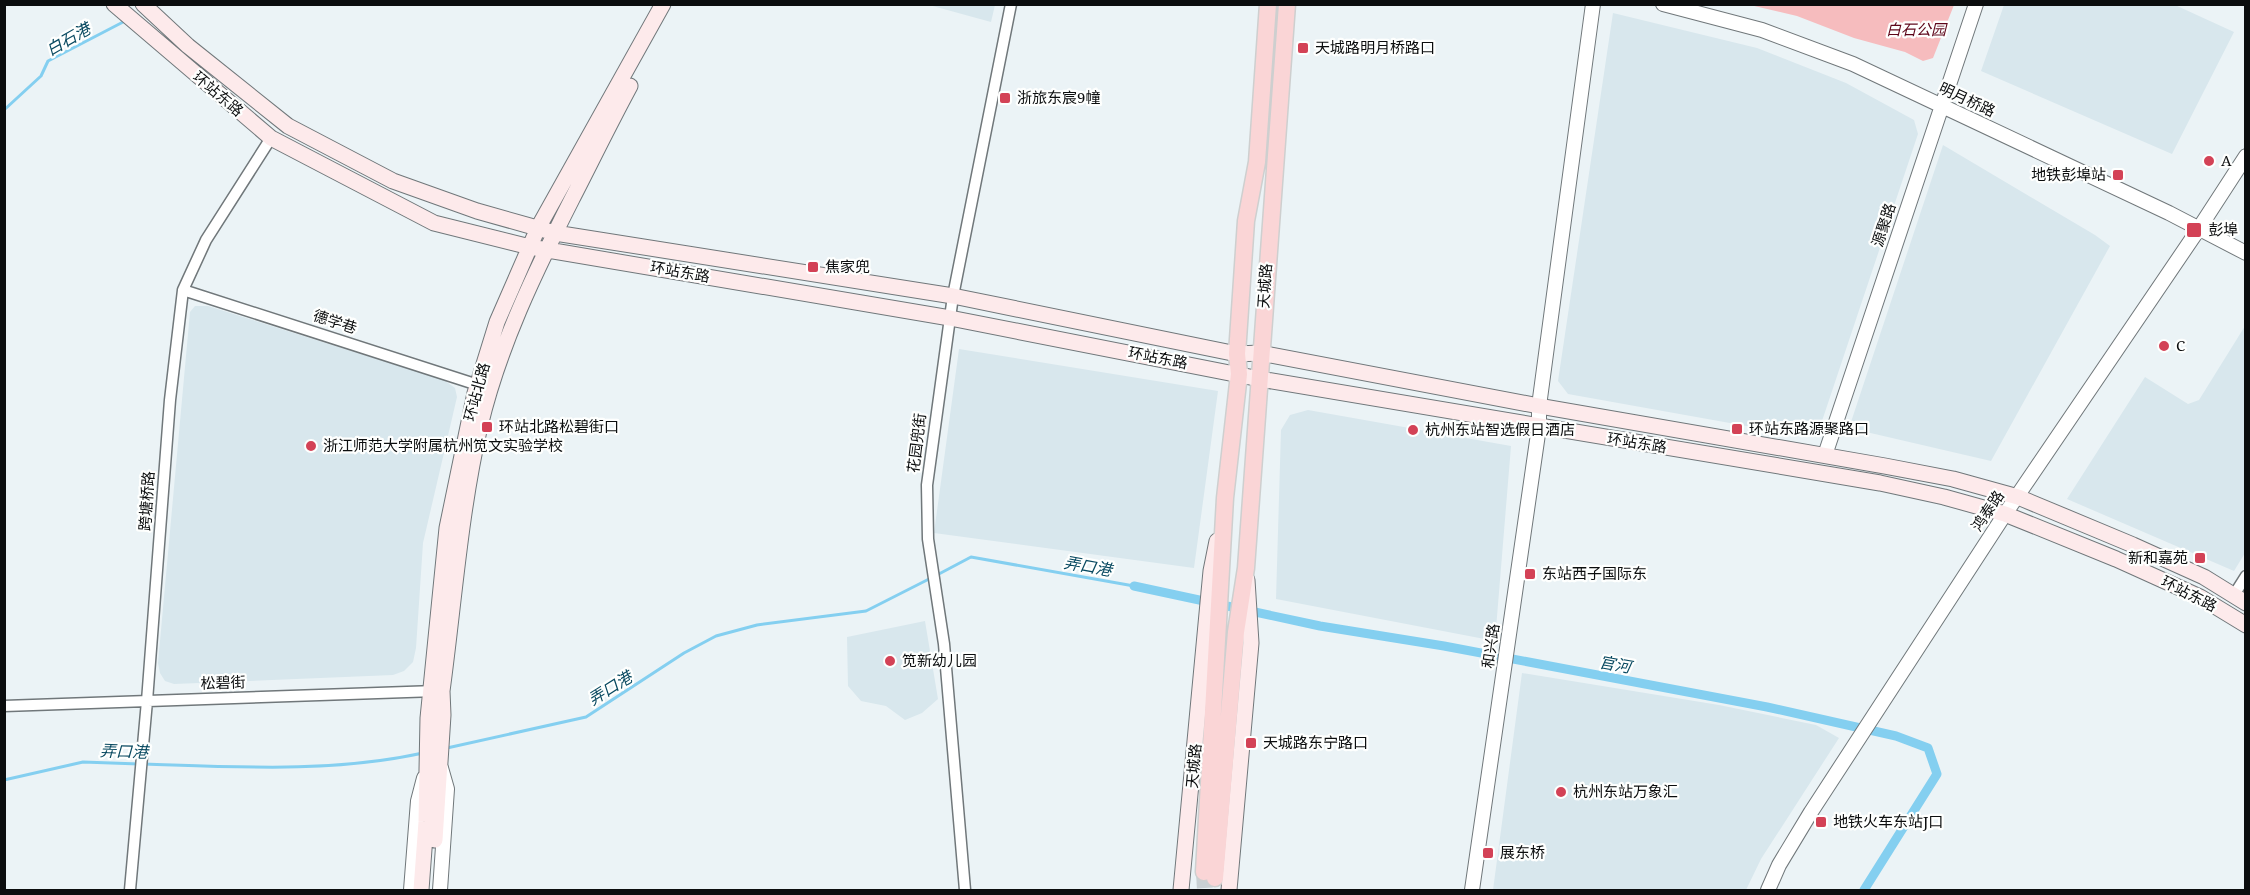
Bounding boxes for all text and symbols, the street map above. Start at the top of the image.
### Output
water label: 白石港 [42,16,96,61]
park label: 白石公园 [1886,19,1948,39]
place label: 天城路明月桥路口 [1315,37,1435,57]
marker: 天城路明月桥路口 [1296,41,1310,55]
street label: 环站东路 [189,66,248,120]
street label: 明月桥路 [1936,77,1999,121]
place label: 浙旅东宸9幢 [1017,87,1100,107]
marker: 浙旅东宸9幢 [998,91,1012,105]
place label: A [2221,150,2232,170]
marker: A [2202,154,2216,168]
place label: 地铁彭埠站 [2031,164,2106,184]
marker: 地铁彭埠站 [2111,168,2125,182]
street label: 源聚路 [1867,200,1900,249]
place label: 彭埠 [2208,219,2238,239]
marker: 彭埠 [2185,221,2203,239]
street label: 环站东路 [649,256,711,286]
place label: 焦家兜 [825,256,870,276]
marker: 焦家兜 [806,260,820,274]
street label: 天城路 [1252,263,1276,309]
street label: 德学巷 [311,305,360,338]
place label: C [2176,335,2185,355]
marker: C [2157,339,2171,353]
street label: 环站东路 [1127,341,1190,373]
street label: 环站北路 [459,360,493,423]
street label: 花园兜街 [902,412,930,474]
place label: 环站北路松碧街口 [499,416,619,436]
place label: 环站东路源聚路口 [1749,418,1869,438]
place label: 杭州东站智选假日酒店 [1425,419,1575,439]
marker: 环站北路松碧街口 [480,420,494,434]
marker: 环站东路源聚路口 [1730,422,1744,436]
marker: 杭州东站智选假日酒店 [1406,423,1420,437]
street label: 环站东路 [1606,427,1668,457]
place label: 浙江师范大学附属杭州笕文实验学校 [323,435,563,455]
marker: 浙江师范大学附属杭州笕文实验学校 [304,439,318,453]
street label: 跨塘桥路 [134,470,158,532]
street label: 鸿泰路 [1966,486,2008,535]
place label: 新和嘉苑 [2128,547,2188,567]
water label: 弄口港 [1062,551,1116,581]
marker: 新和嘉苑 [2193,551,2207,565]
place label: 东站西子国际东 [1542,563,1647,583]
marker: 东站西子国际东 [1523,567,1537,581]
street label: 环站东路 [2158,571,2221,616]
street label: 和兴路 [1477,622,1503,670]
place label: 笕新幼儿园 [902,650,977,670]
water label: 官河 [1597,650,1636,678]
marker: 笕新幼儿园 [883,654,897,668]
water label: 弄口港 [584,665,638,710]
street label: 松碧街 [200,671,246,693]
place label: 天城路东宁路口 [1263,732,1368,752]
marker: 天城路东宁路口 [1244,736,1258,750]
water label: 弄口港 [100,739,150,763]
street label: 天城路 [1181,743,1205,789]
place label: 杭州东站万象汇 [1573,781,1678,801]
marker: 杭州东站万象汇 [1554,785,1568,799]
place label: 地铁火车东站J口 [1833,811,1943,831]
marker: 地铁火车东站J口 [1814,815,1828,829]
place label: 展东桥 [1500,842,1545,862]
marker: 展东桥 [1481,846,1495,860]

